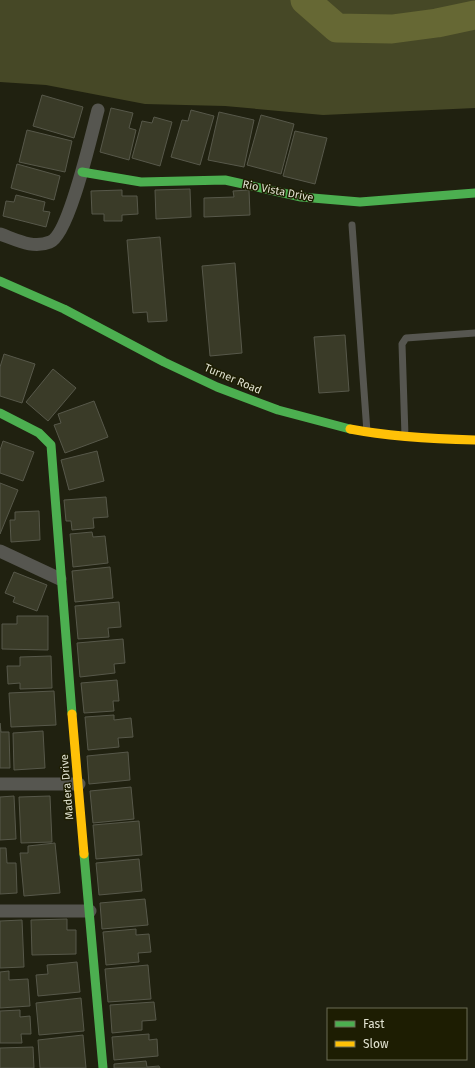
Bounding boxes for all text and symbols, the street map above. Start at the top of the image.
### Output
street label: Rio Vista Drive [241,178,315,204]
street label: Turner Road [202,361,264,397]
street label: Madera Drive [58,754,76,820]
legend [327,1008,467,1060]
text: Fast [363,1017,385,1031]
text: Slow [363,1037,389,1051]

